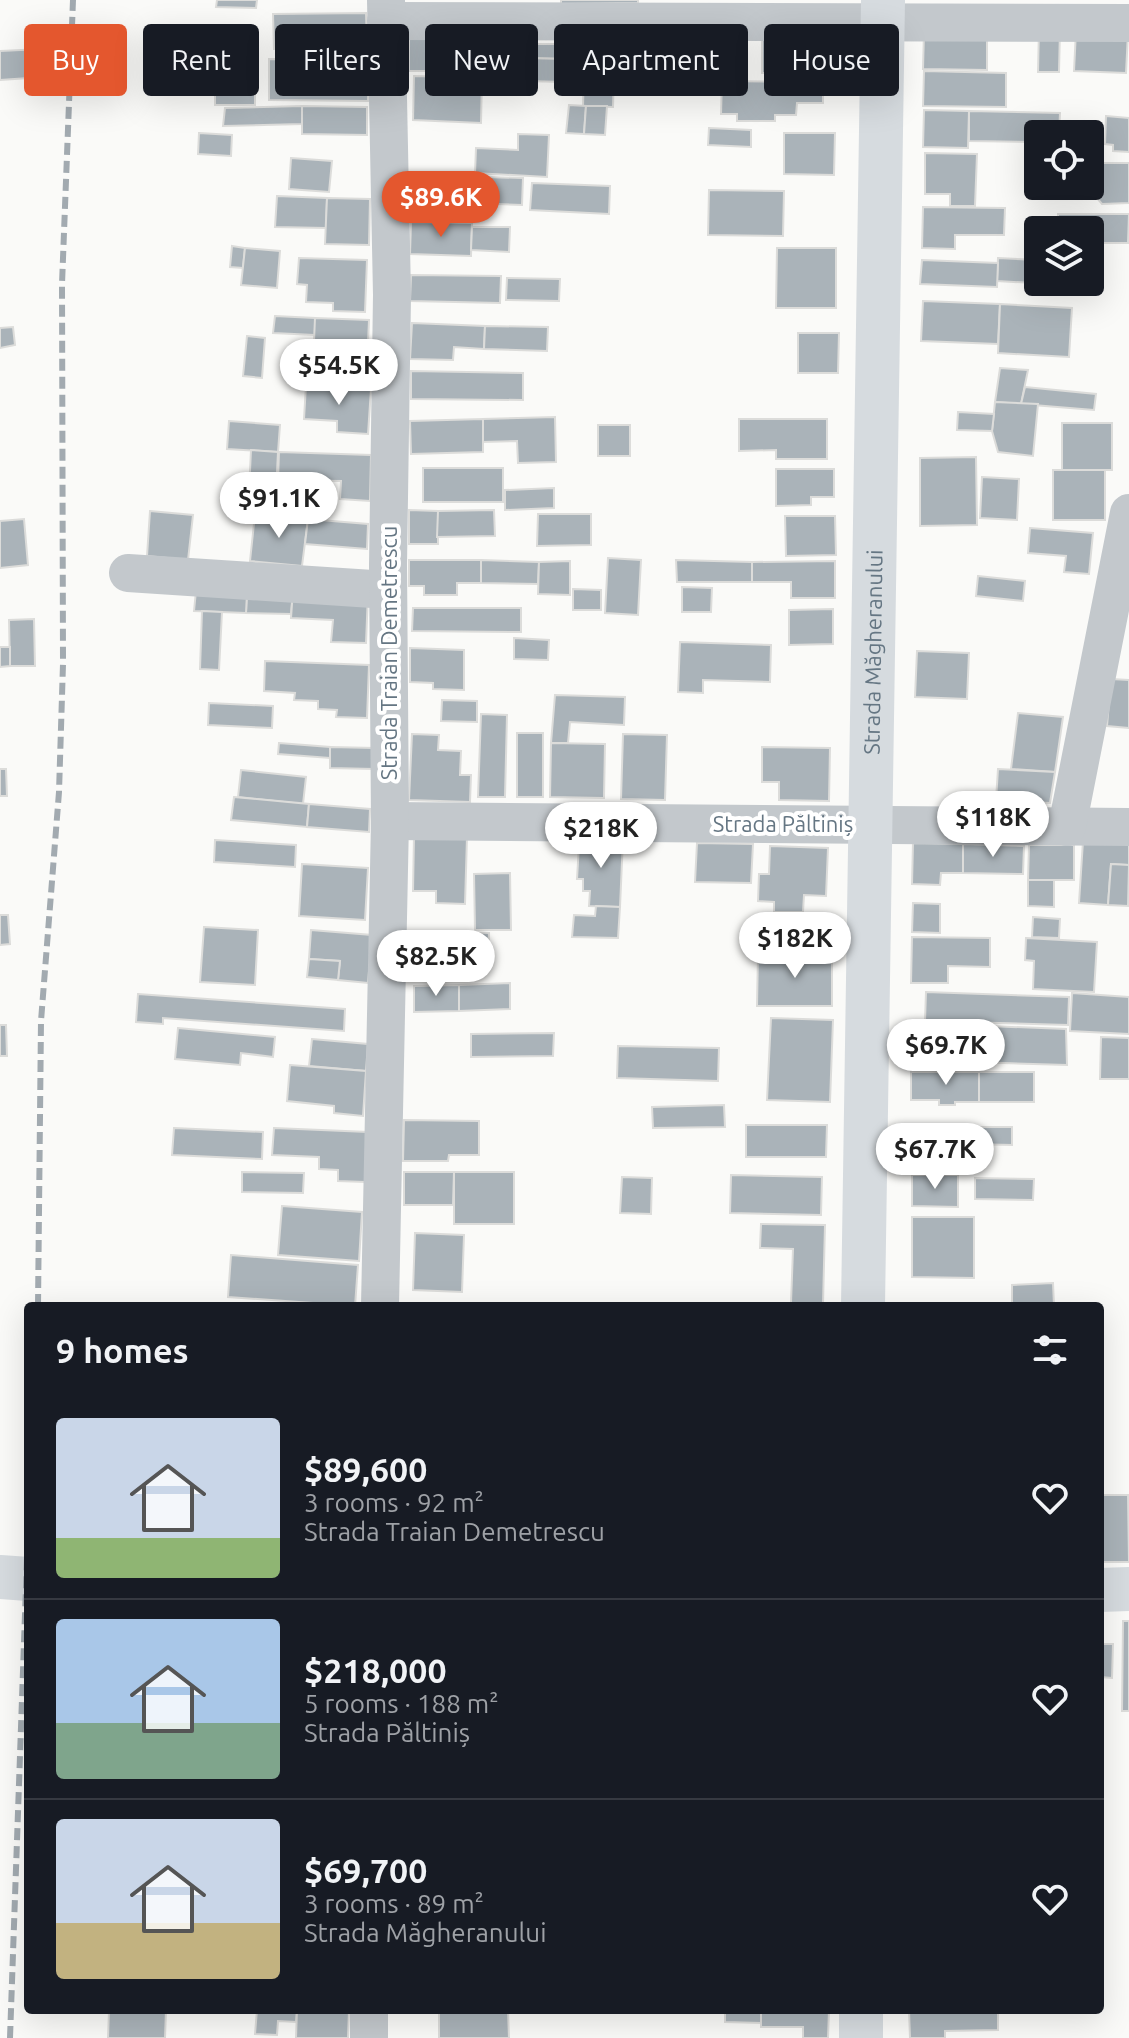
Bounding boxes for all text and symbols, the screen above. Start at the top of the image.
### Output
chip: Buy [24,24,127,96]
chip: Rent [143,24,259,96]
chip: Filters [275,24,409,96]
chip: New [425,24,538,96]
chip: Apartment [554,24,748,96]
chip: House [764,24,899,96]
map controls [1024,120,1104,296]
button: locate [1024,120,1104,200]
pin: $89.6K [376,171,506,239]
text: $89.6K [400,182,482,211]
button: layers [1024,216,1104,296]
pin: $54.5K [274,339,404,407]
text: $54.5K [298,350,380,379]
pin: $91.1K [214,472,344,540]
text: $91.1K [238,483,320,512]
street label: Strada Traian Demetrescu [376,526,401,780]
street label: Strada Măgheranului [858,549,887,755]
pin: $118K [937,791,1049,859]
pin: $218K [545,802,657,870]
text: $118K [955,802,1031,831]
street label: Strada Păltiniș [713,811,853,836]
text: $218K [563,813,639,842]
pin: $182K [739,912,851,980]
text: $182K [757,923,833,952]
pin: $82.5K [371,930,501,998]
text: $82.5K [395,941,477,970]
pin: $69.7K [881,1019,1011,1087]
text: $69.7K [905,1030,987,1059]
pin: $67.7K [870,1123,1000,1191]
text: $67.7K [894,1134,976,1163]
icon: filters [1028,1328,1072,1372]
text: 9 homes [56,1331,189,1369]
icon: home [120,1450,216,1546]
text: $89,600 [304,1450,427,1488]
icon: heart [1028,1476,1072,1520]
text: 3 rooms · 92 m² [304,1488,484,1517]
text: Strada Traian Demetrescu [304,1517,605,1546]
icon: home [120,1651,216,1747]
text: $218,000 [304,1651,447,1689]
icon: heart [1028,1677,1072,1721]
text: 5 rooms · 188 m² [304,1689,499,1718]
text: Strada Păltiniș [304,1718,470,1747]
icon: home [120,1851,216,1947]
text: $69,700 [304,1851,427,1889]
icon: heart [1028,1877,1072,1921]
text: 3 rooms · 89 m² [304,1889,484,1918]
text: Strada Măgheranului [304,1918,547,1947]

